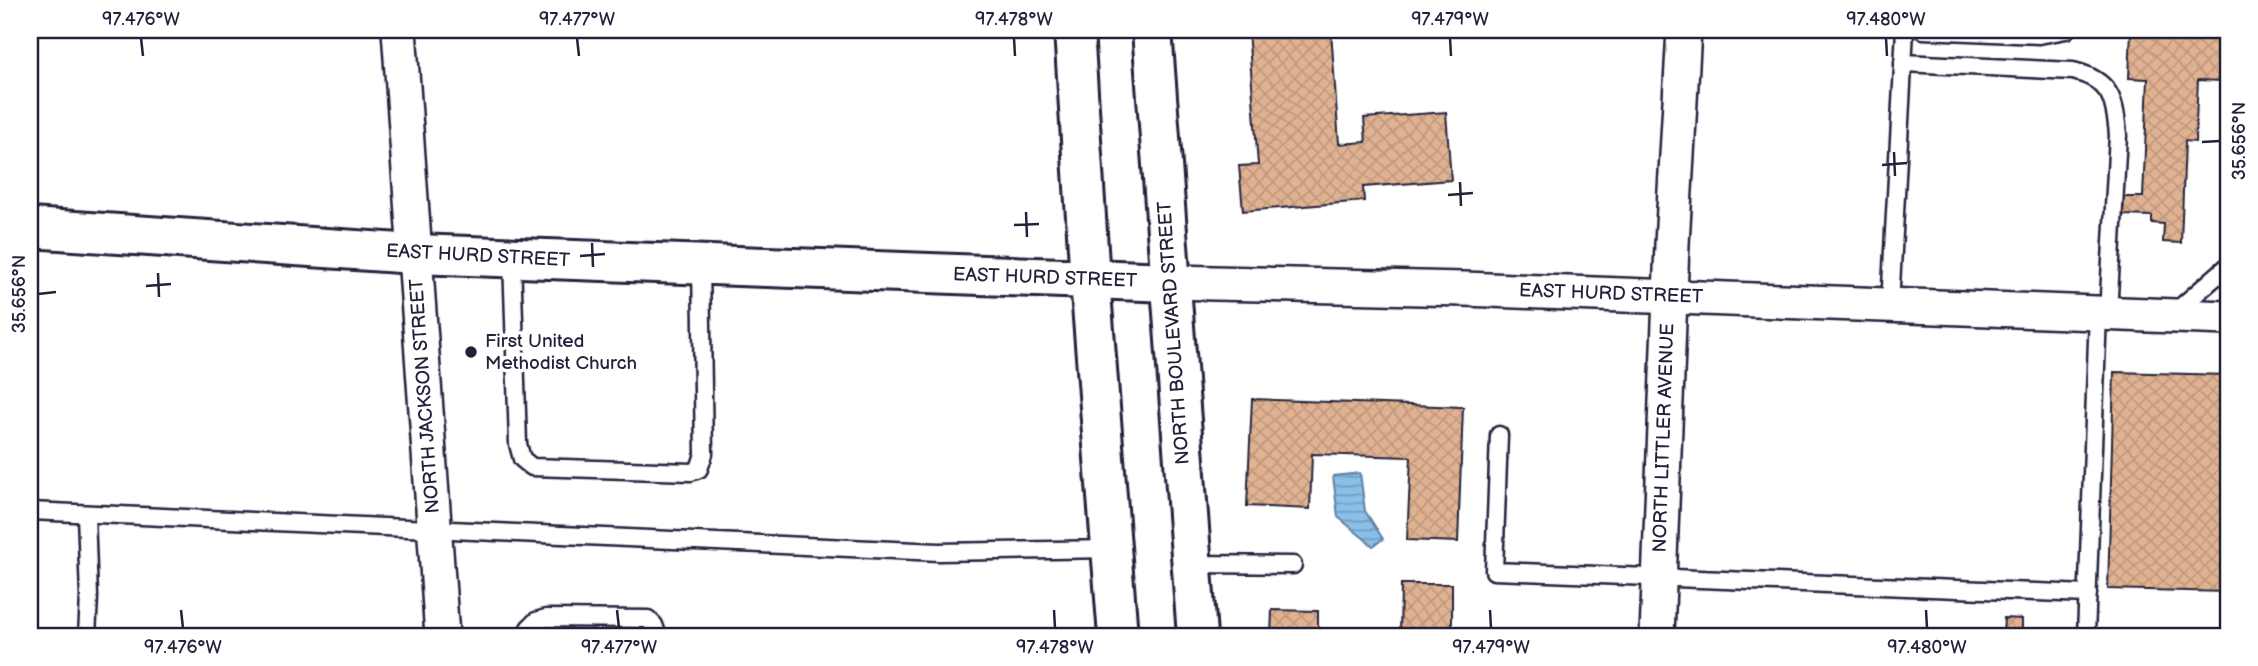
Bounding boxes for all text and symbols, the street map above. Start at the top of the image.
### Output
text: 97.476°W [102,9,181,30]
text: 97.477°W [539,9,616,30]
text: 97.478°W [975,9,1053,30]
text: 97.479°W [1411,9,1489,30]
text: 97.480°W [1846,9,1926,30]
text: 35.656°N [2229,102,2250,180]
street label: NORTH BOULEVARD STREET [1153,200,1195,465]
street label: EAST HURD STREET [385,240,571,272]
text: 35.656°N [9,255,30,333]
street label: EAST HURD STREET [953,263,1138,293]
street label: NORTH JACKSON STREET [405,277,445,514]
street label: EAST HURD STREET [1519,279,1704,309]
street label: NORTH LITTLER AVENUE [1649,323,1679,553]
place label: First United Methodist Church [485,330,637,375]
marker: First United Methodist Church [463,344,479,360]
text: 97.476°W [144,637,223,658]
text: 97.477°W [581,637,658,658]
text: 97.478°W [1016,637,1094,658]
text: 97.479°W [1452,637,1530,658]
text: 97.480°W [1887,637,1967,658]

